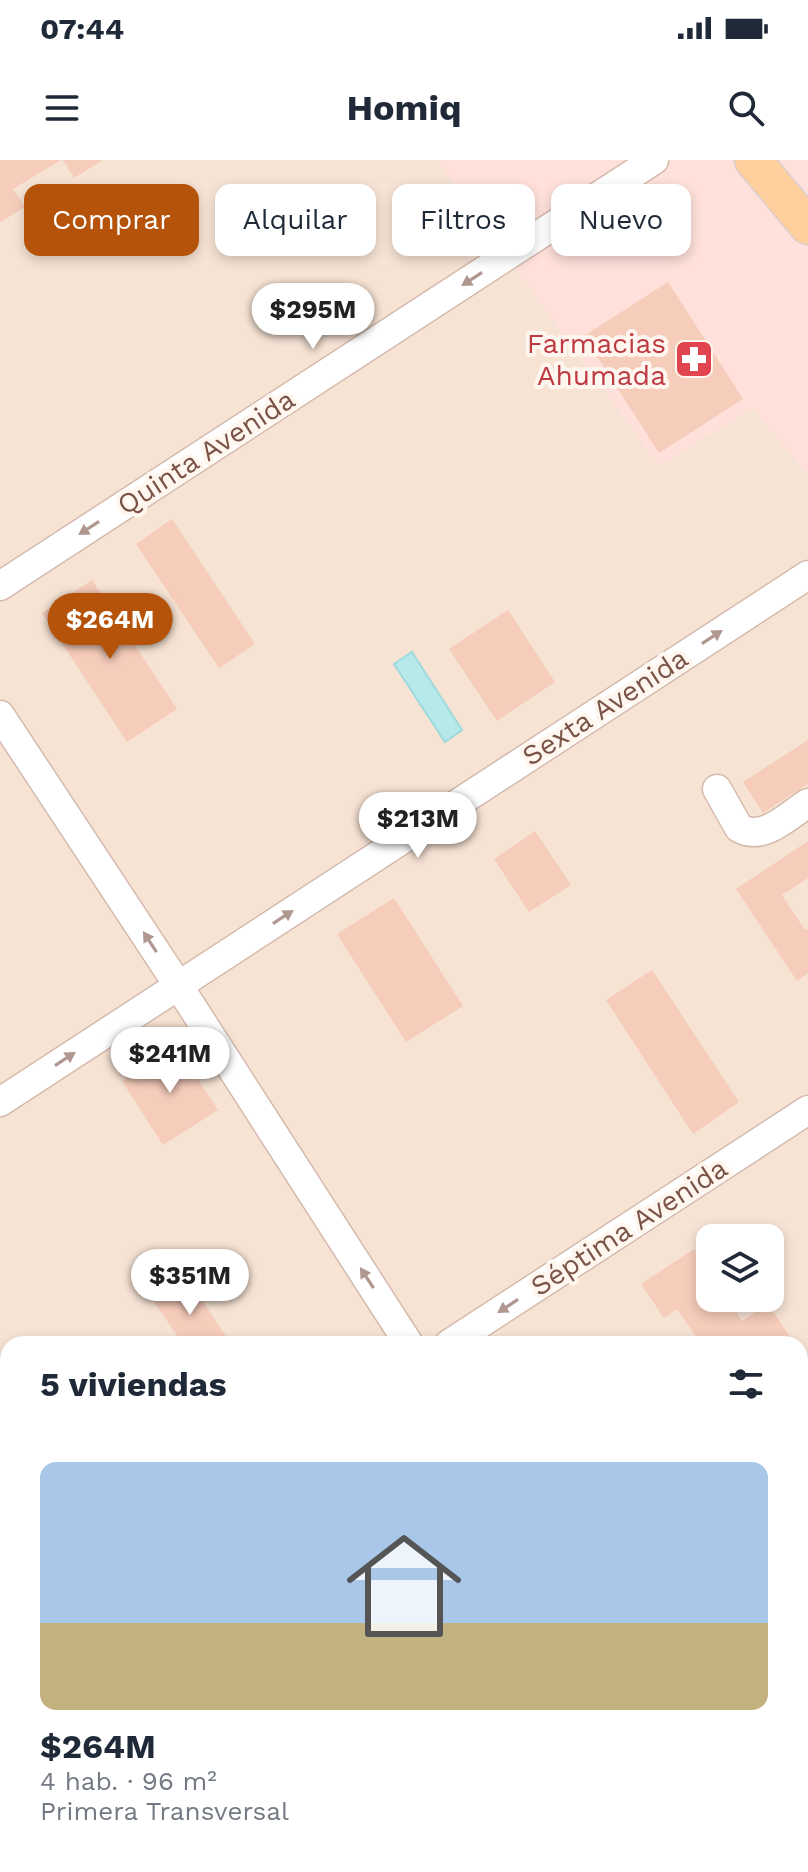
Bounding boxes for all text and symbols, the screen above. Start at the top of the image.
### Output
text: 07:44 [40,11,124,46]
icon: menu [40,86,84,130]
icon: search [724,86,768,130]
text: Homiq [346,87,462,129]
chip: Comprar [24,184,199,256]
chip: Alquilar [215,184,376,256]
chip: Filtros [392,184,535,256]
chip: Nuevo [551,184,691,256]
one-way arrow [461,271,482,286]
pin: $295M [257,283,369,351]
text: $295M [270,294,356,324]
place label: Farmacias Ahumada [527,327,666,392]
pharmacy icon: Farmacias Ahumada [673,338,715,380]
street label: Quinta Avenida [111,382,301,522]
one-way arrow [79,520,100,535]
pin: $264M [54,593,166,661]
text: $264M [66,604,154,634]
one-way arrow [701,631,723,645]
street label: Sexta Avenida [516,641,694,773]
pin: $213M [362,792,474,860]
text: $213M [377,803,459,833]
one-way arrow [272,910,294,924]
one-way arrow [143,932,158,953]
pin: $241M [114,1027,226,1095]
text: $241M [129,1038,211,1068]
one-way arrow [54,1052,76,1067]
street label: Séptima Avenida [525,1151,733,1303]
map controls [696,1224,784,1312]
button: layers [696,1224,784,1312]
pin: $351M [134,1249,246,1317]
text: $351M [149,1260,231,1290]
one-way arrow [360,1268,375,1289]
one-way arrow [497,1298,519,1312]
icon: filters [724,1362,768,1406]
text: 5 viviendas [40,1364,227,1404]
icon: home [332,1514,476,1658]
text: $264M [40,1726,156,1766]
text: 4 hab. · 96 m² [40,1766,217,1796]
text: Primera Transversal [40,1796,289,1826]

